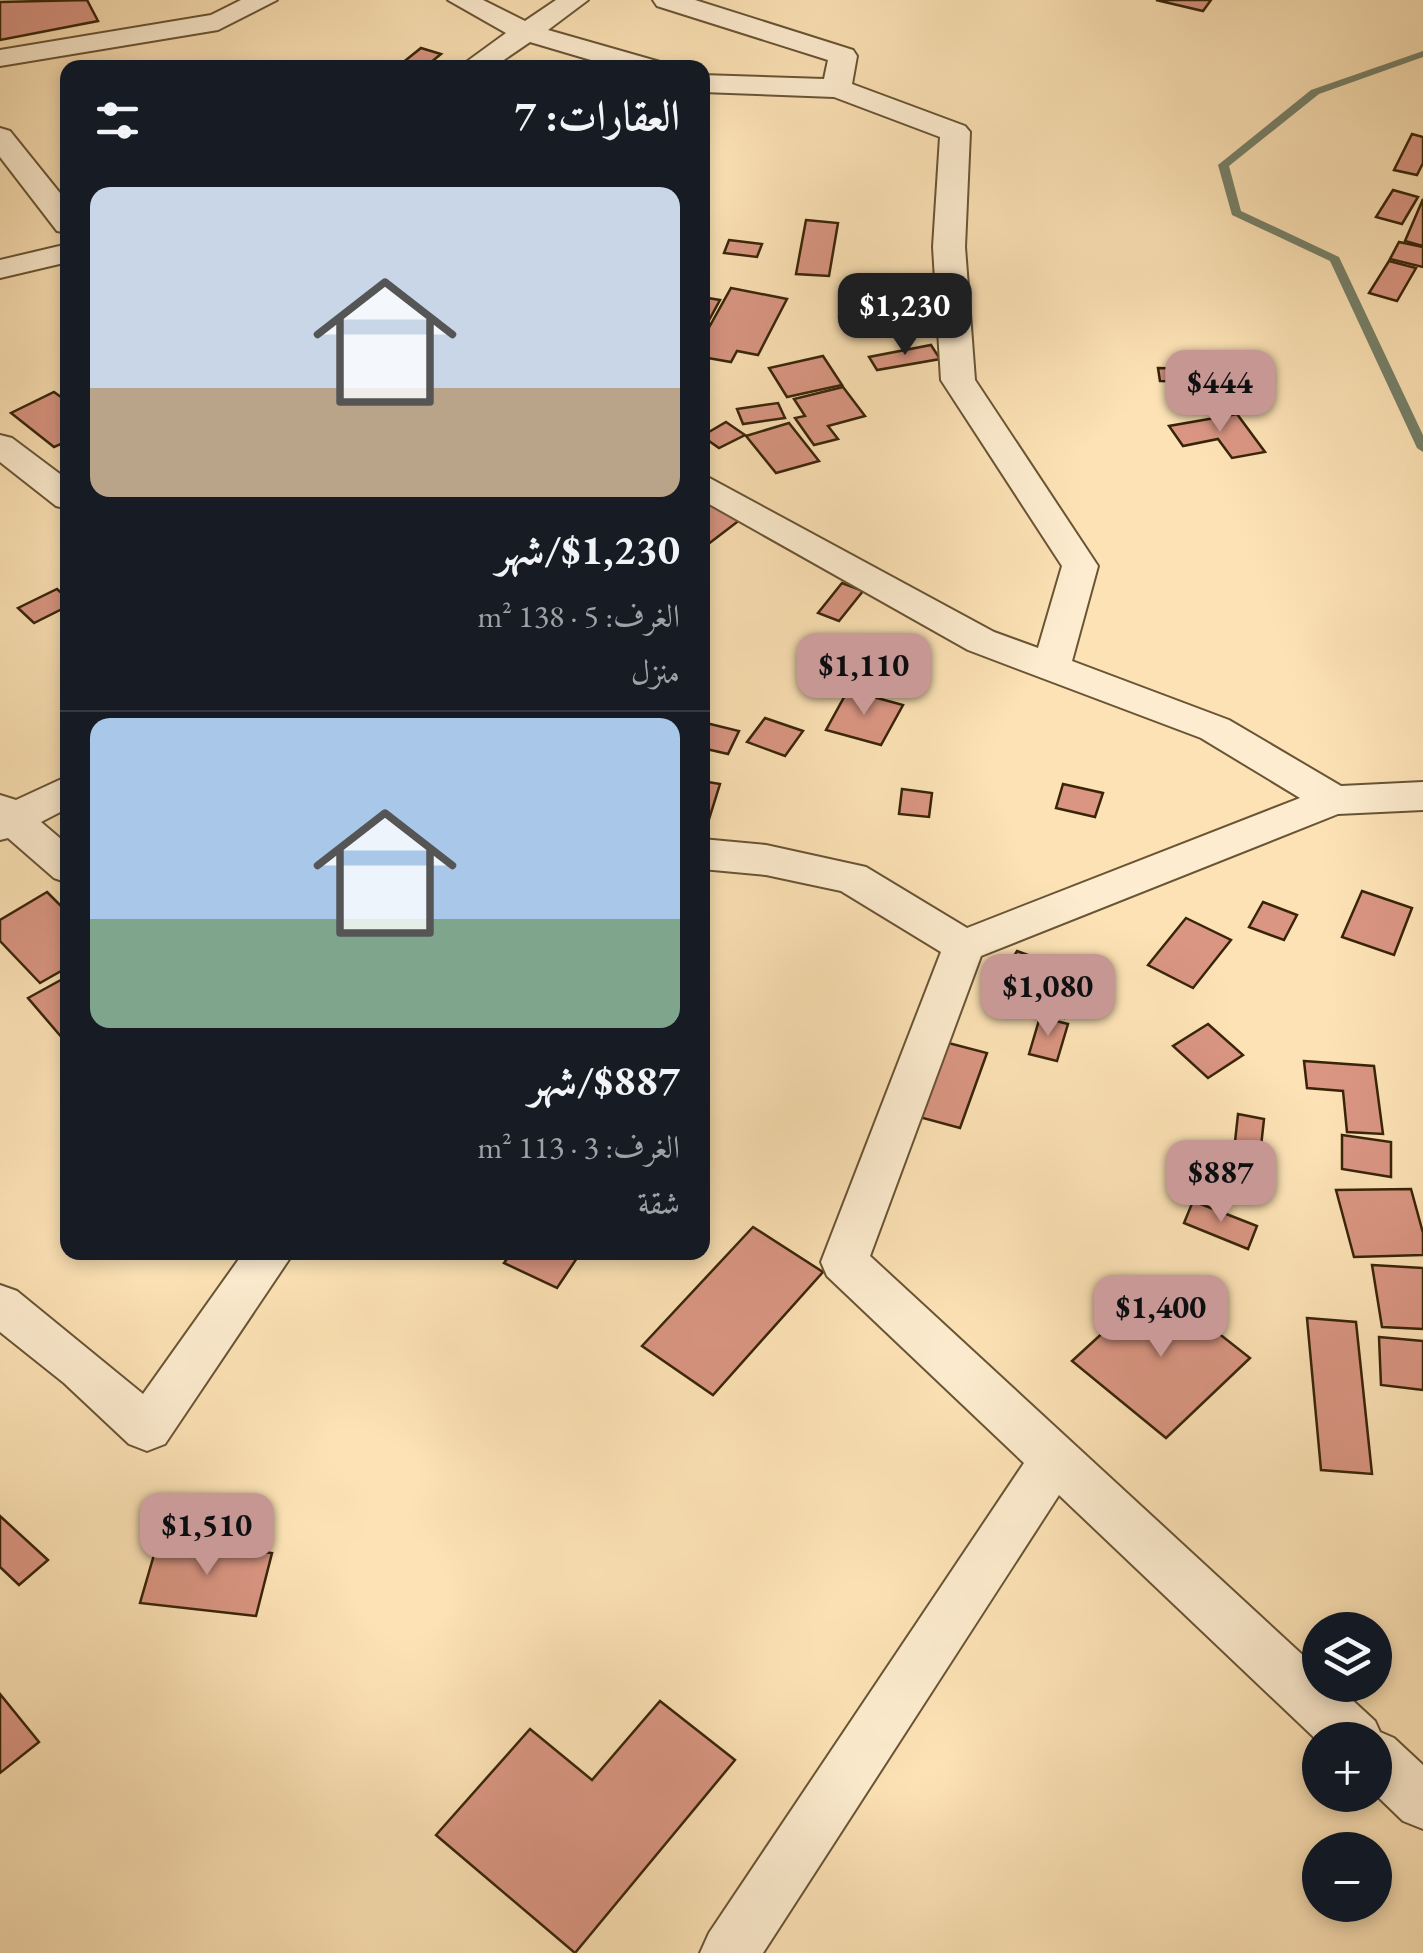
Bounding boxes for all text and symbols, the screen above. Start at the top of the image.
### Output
text: العقارات: 7 [514,88,680,143]
icon: filters [90,93,145,148]
icon: home [295,252,475,432]
pin: $1,230 [824,273,986,358]
text: $1,230 [860,284,950,326]
pin: $444 [1161,350,1279,435]
text: $444 [1187,361,1253,403]
text: $1,230/شهر [496,522,680,577]
text: الغرف: 5 · 138 m² [477,595,680,637]
pin: $1,110 [783,633,945,718]
text: $1,110 [819,644,909,686]
text: منزل [631,651,680,693]
icon: home [295,783,475,963]
pin: $1,080 [967,954,1129,1039]
text: $1,080 [1003,965,1093,1007]
text: $887/شهر [529,1053,680,1108]
text: الغرف: 3 · 113 m² [477,1126,680,1168]
pin: $887 [1162,1140,1280,1225]
text: $887 [1188,1151,1254,1193]
text: شقة [638,1182,680,1224]
pin: $1,400 [1080,1275,1242,1360]
text: $1,400 [1116,1286,1206,1328]
pin: $1,510 [126,1493,288,1578]
text: $1,510 [162,1504,252,1546]
map controls [1302,1612,1392,1922]
button: layers [1302,1612,1392,1702]
button: + [1302,1722,1392,1812]
button: − [1302,1832,1392,1922]

